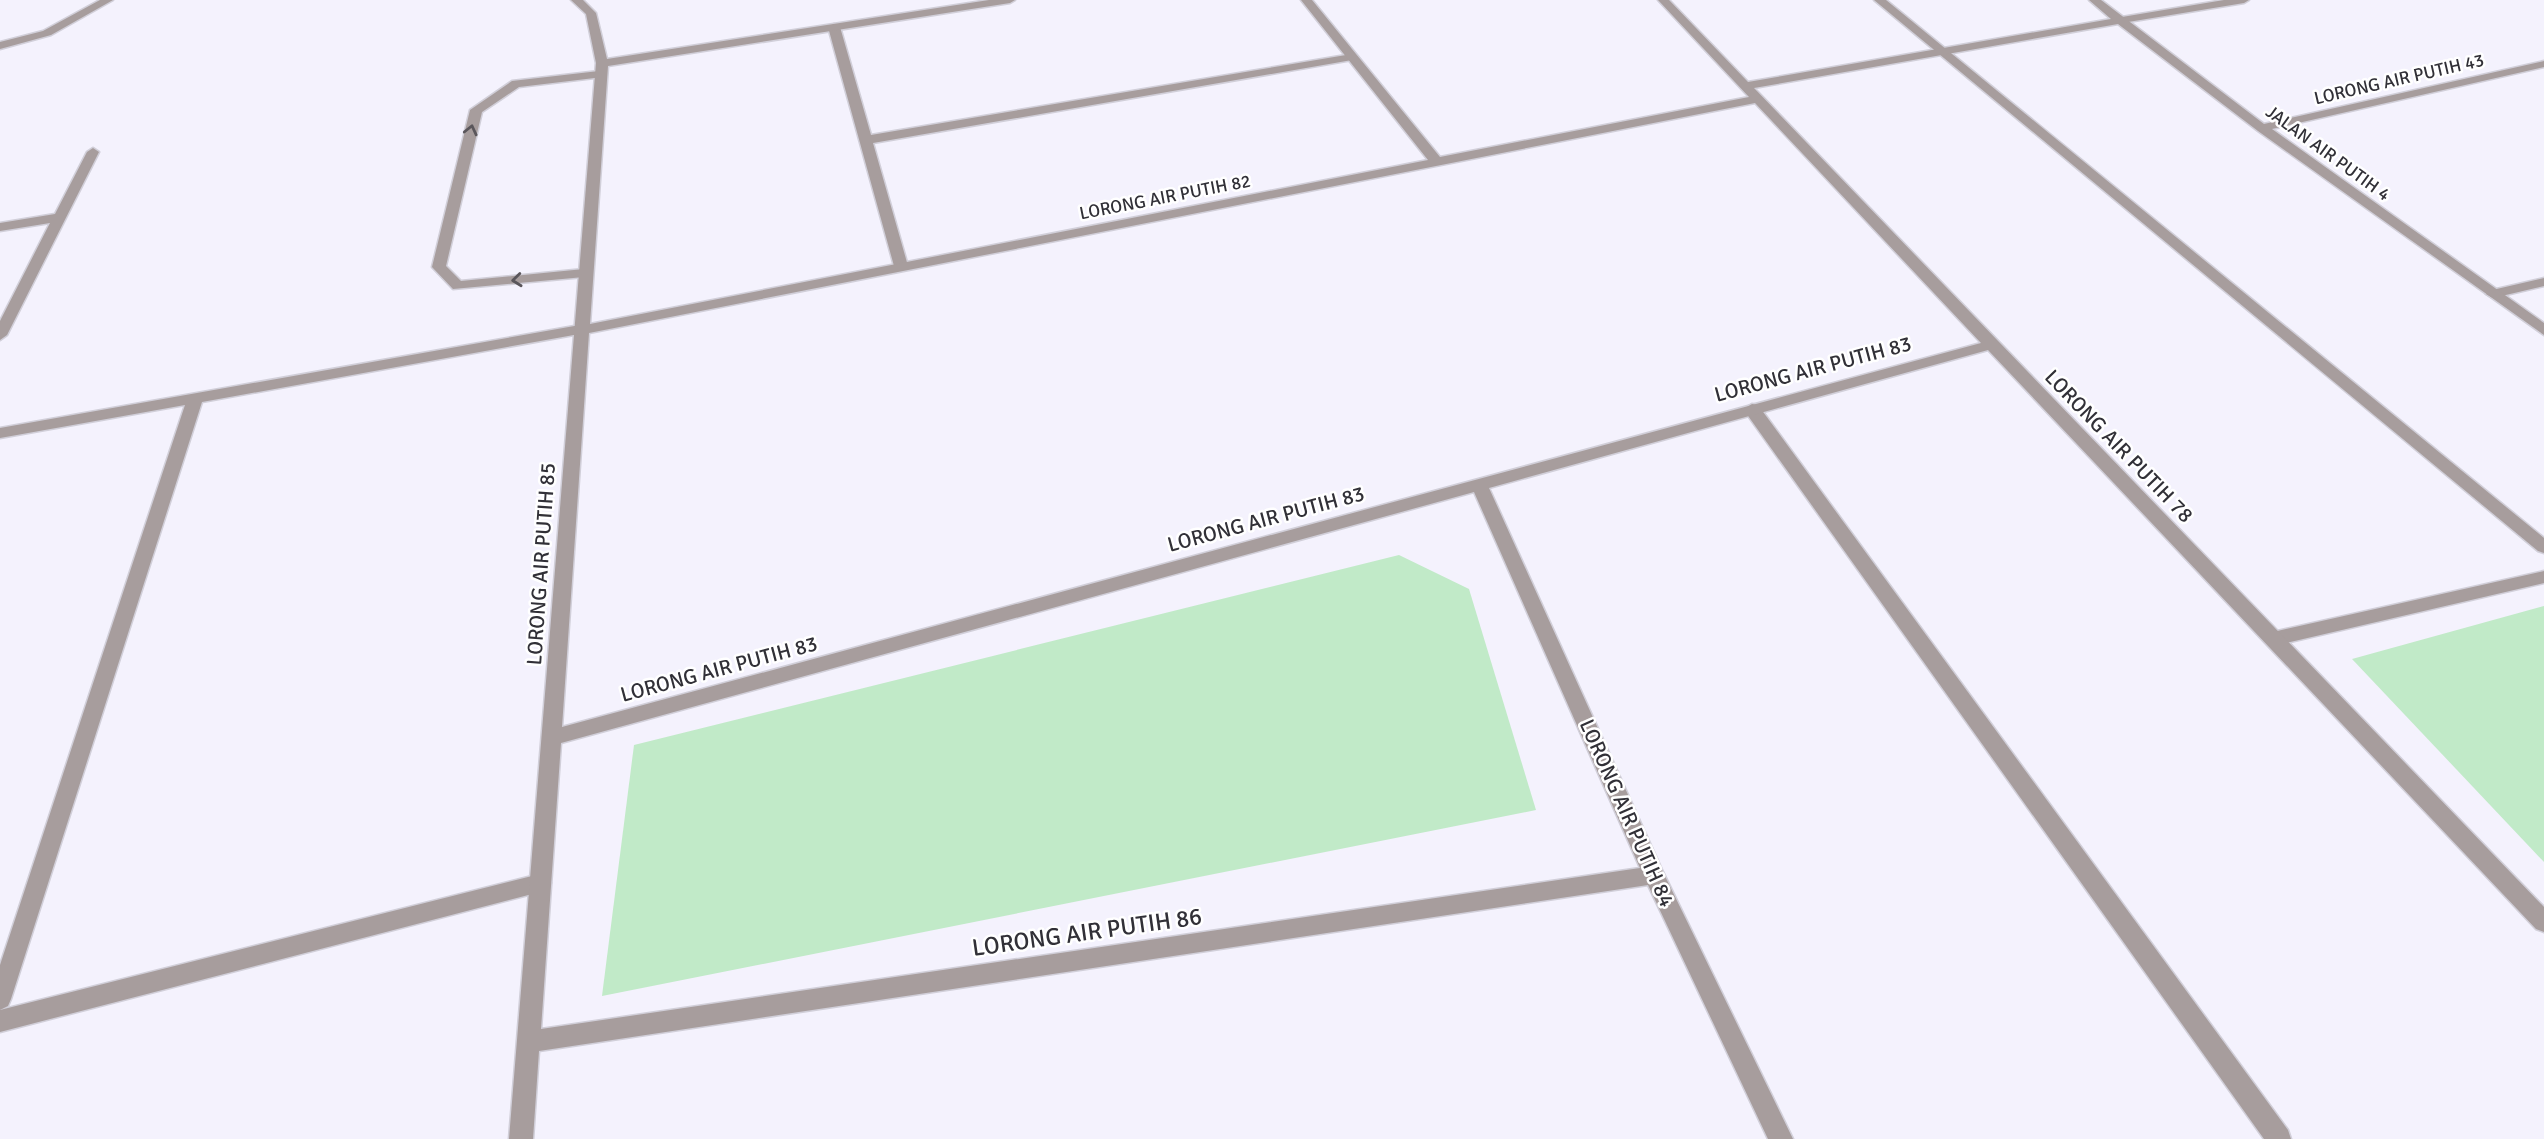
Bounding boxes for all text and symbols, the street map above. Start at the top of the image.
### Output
street label: LORONG AIR PUTIH 43 [2312,49,2486,109]
street label: JALAN AIR PUTIH 4 [2261,100,2395,206]
one-way arrow [463,124,477,136]
street label: LORONG AIR PUTIH 82 [1078,170,1252,224]
one-way arrow [511,272,522,287]
street label: LORONG AIR PUTIH 83 [1712,330,1914,408]
street label: LORONG AIR PUTIH 78 [2039,364,2199,528]
street label: LORONG AIR PUTIH 85 [521,462,561,666]
street label: LORONG AIR PUTIH 83 [1165,480,1367,558]
street label: LORONG AIR PUTIH 83 [618,630,820,708]
street label: LORONG AIR PUTIH 84 [1574,715,1680,911]
street label: LORONG AIR PUTIH 86 [970,901,1204,963]

